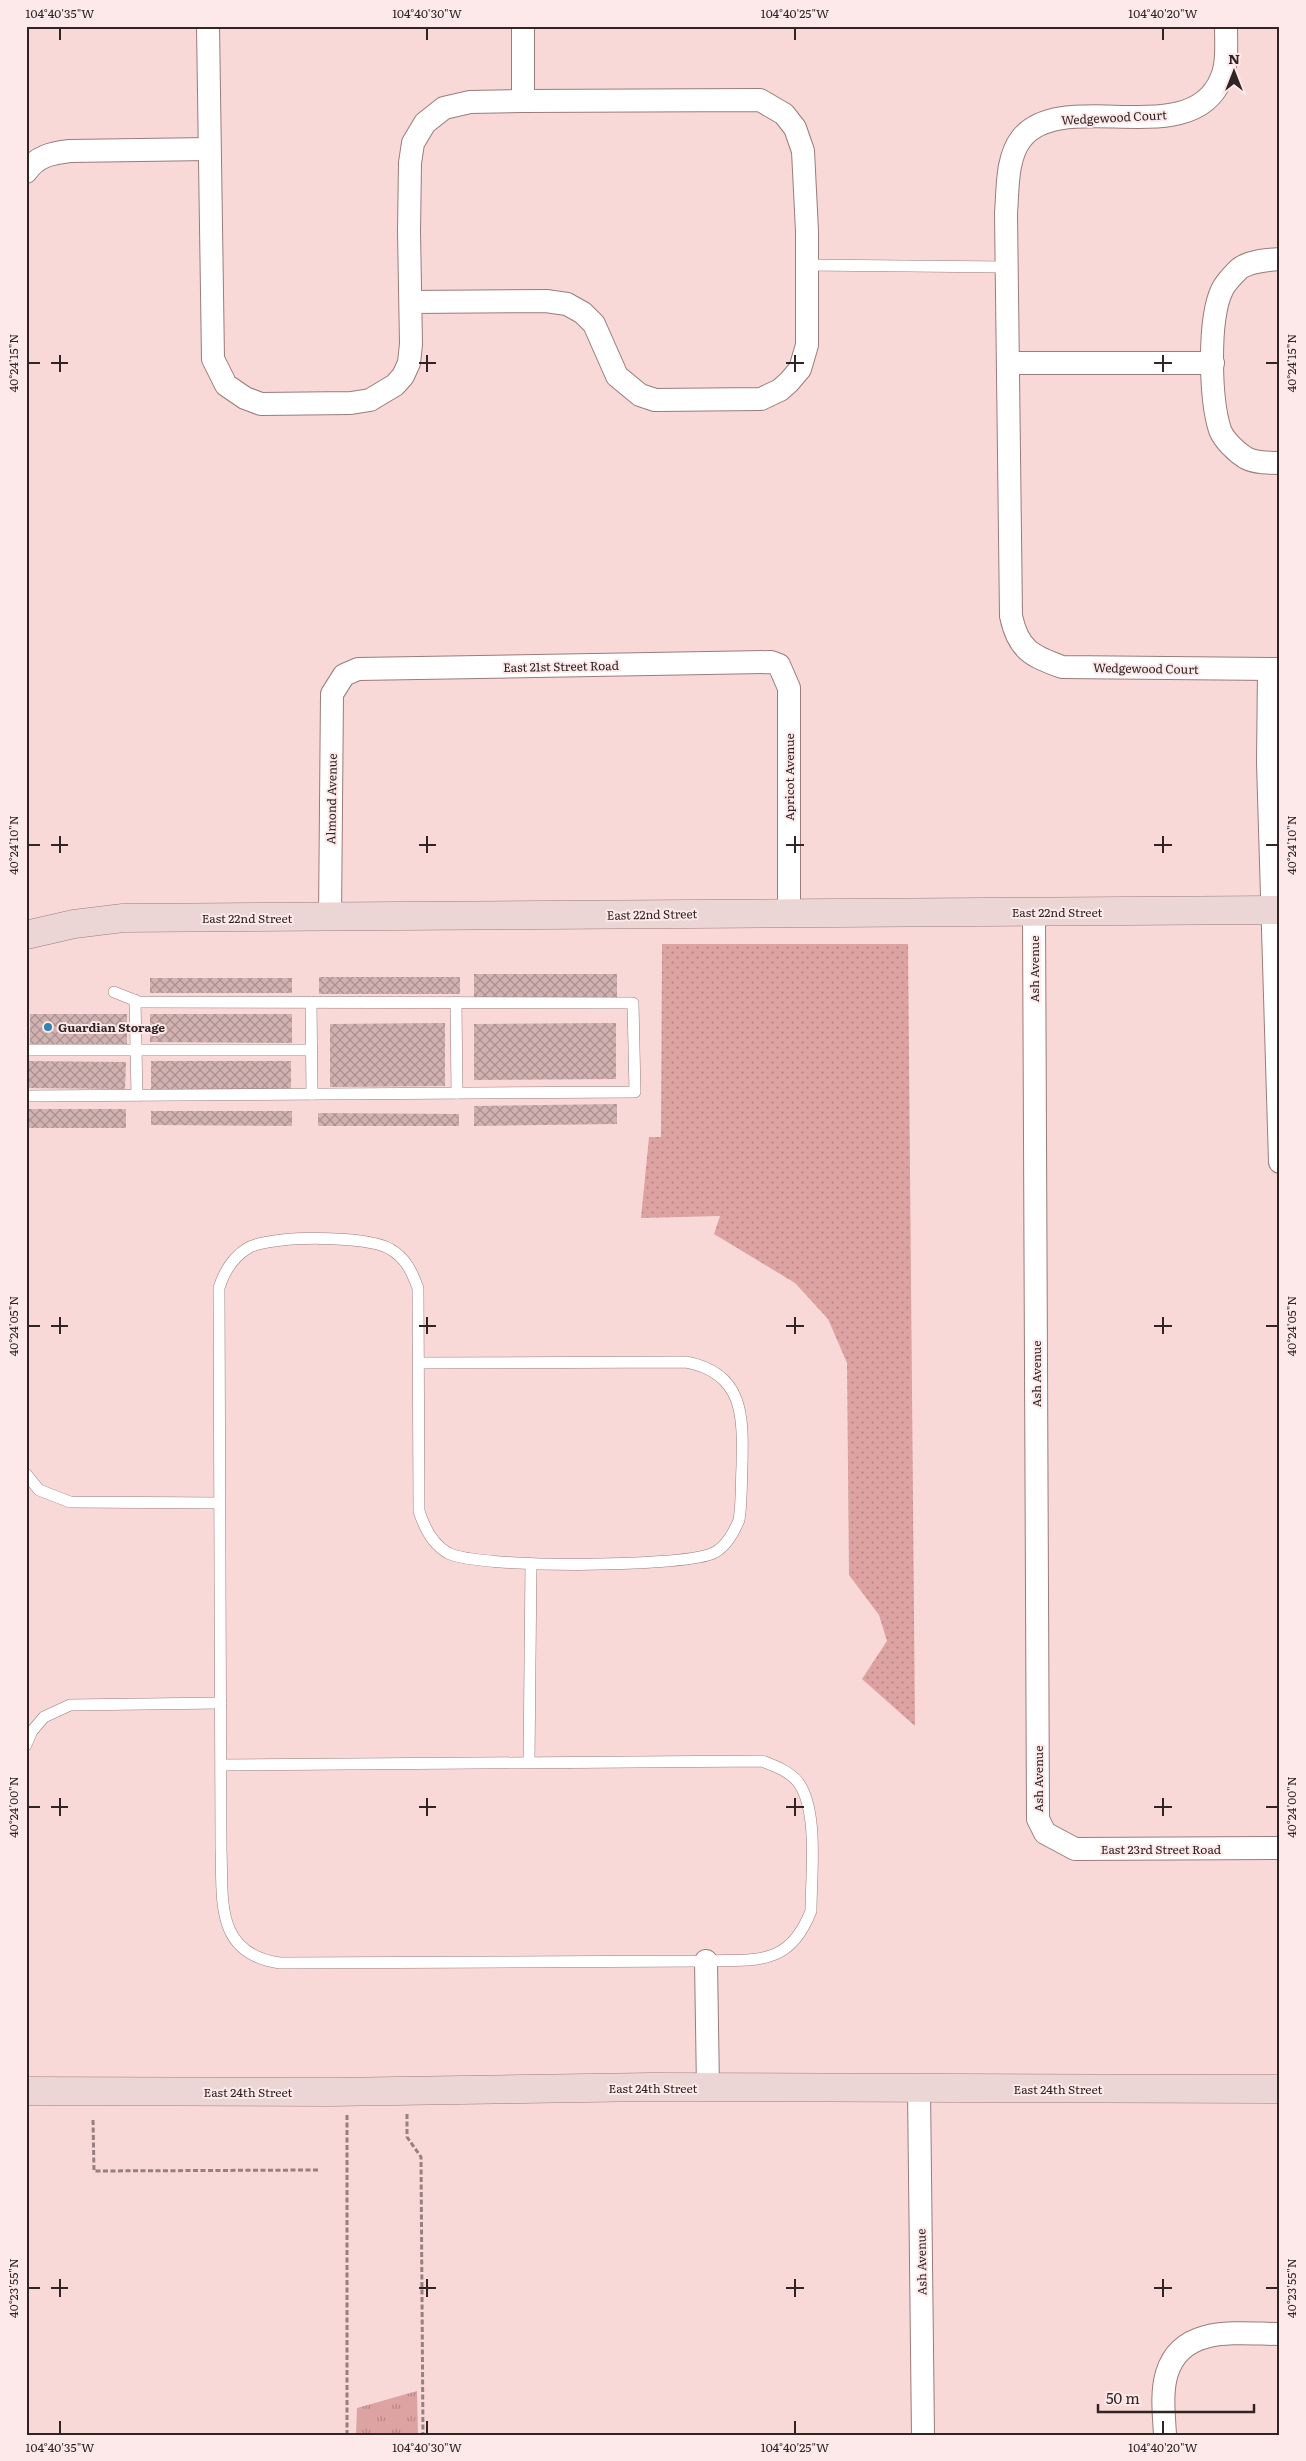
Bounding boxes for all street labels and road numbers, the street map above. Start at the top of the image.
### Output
street label: Wedgewood Court [1061,105,1167,129]
street label: East 21st Street Road [503,656,620,676]
street label: Wedgewood Court [1093,658,1199,678]
street label: Apricot Avenue [780,733,798,821]
street label: Almond Avenue [321,753,341,845]
street label: East 22nd Street [1012,903,1102,921]
street label: East 22nd Street [607,904,698,924]
street label: East 22nd Street [202,909,292,927]
street label: Ash Avenue [1025,936,1043,1002]
street label: Ash Avenue [1027,1341,1045,1407]
street label: Ash Avenue [1029,1746,1047,1812]
street label: East 23rd Street Road [1101,1840,1222,1858]
street label: East 24th Street [609,2079,698,2097]
street label: East 24th Street [1014,2080,1103,2098]
street label: East 24th Street [204,2083,293,2101]
street label: Ash Avenue [911,2228,931,2296]

